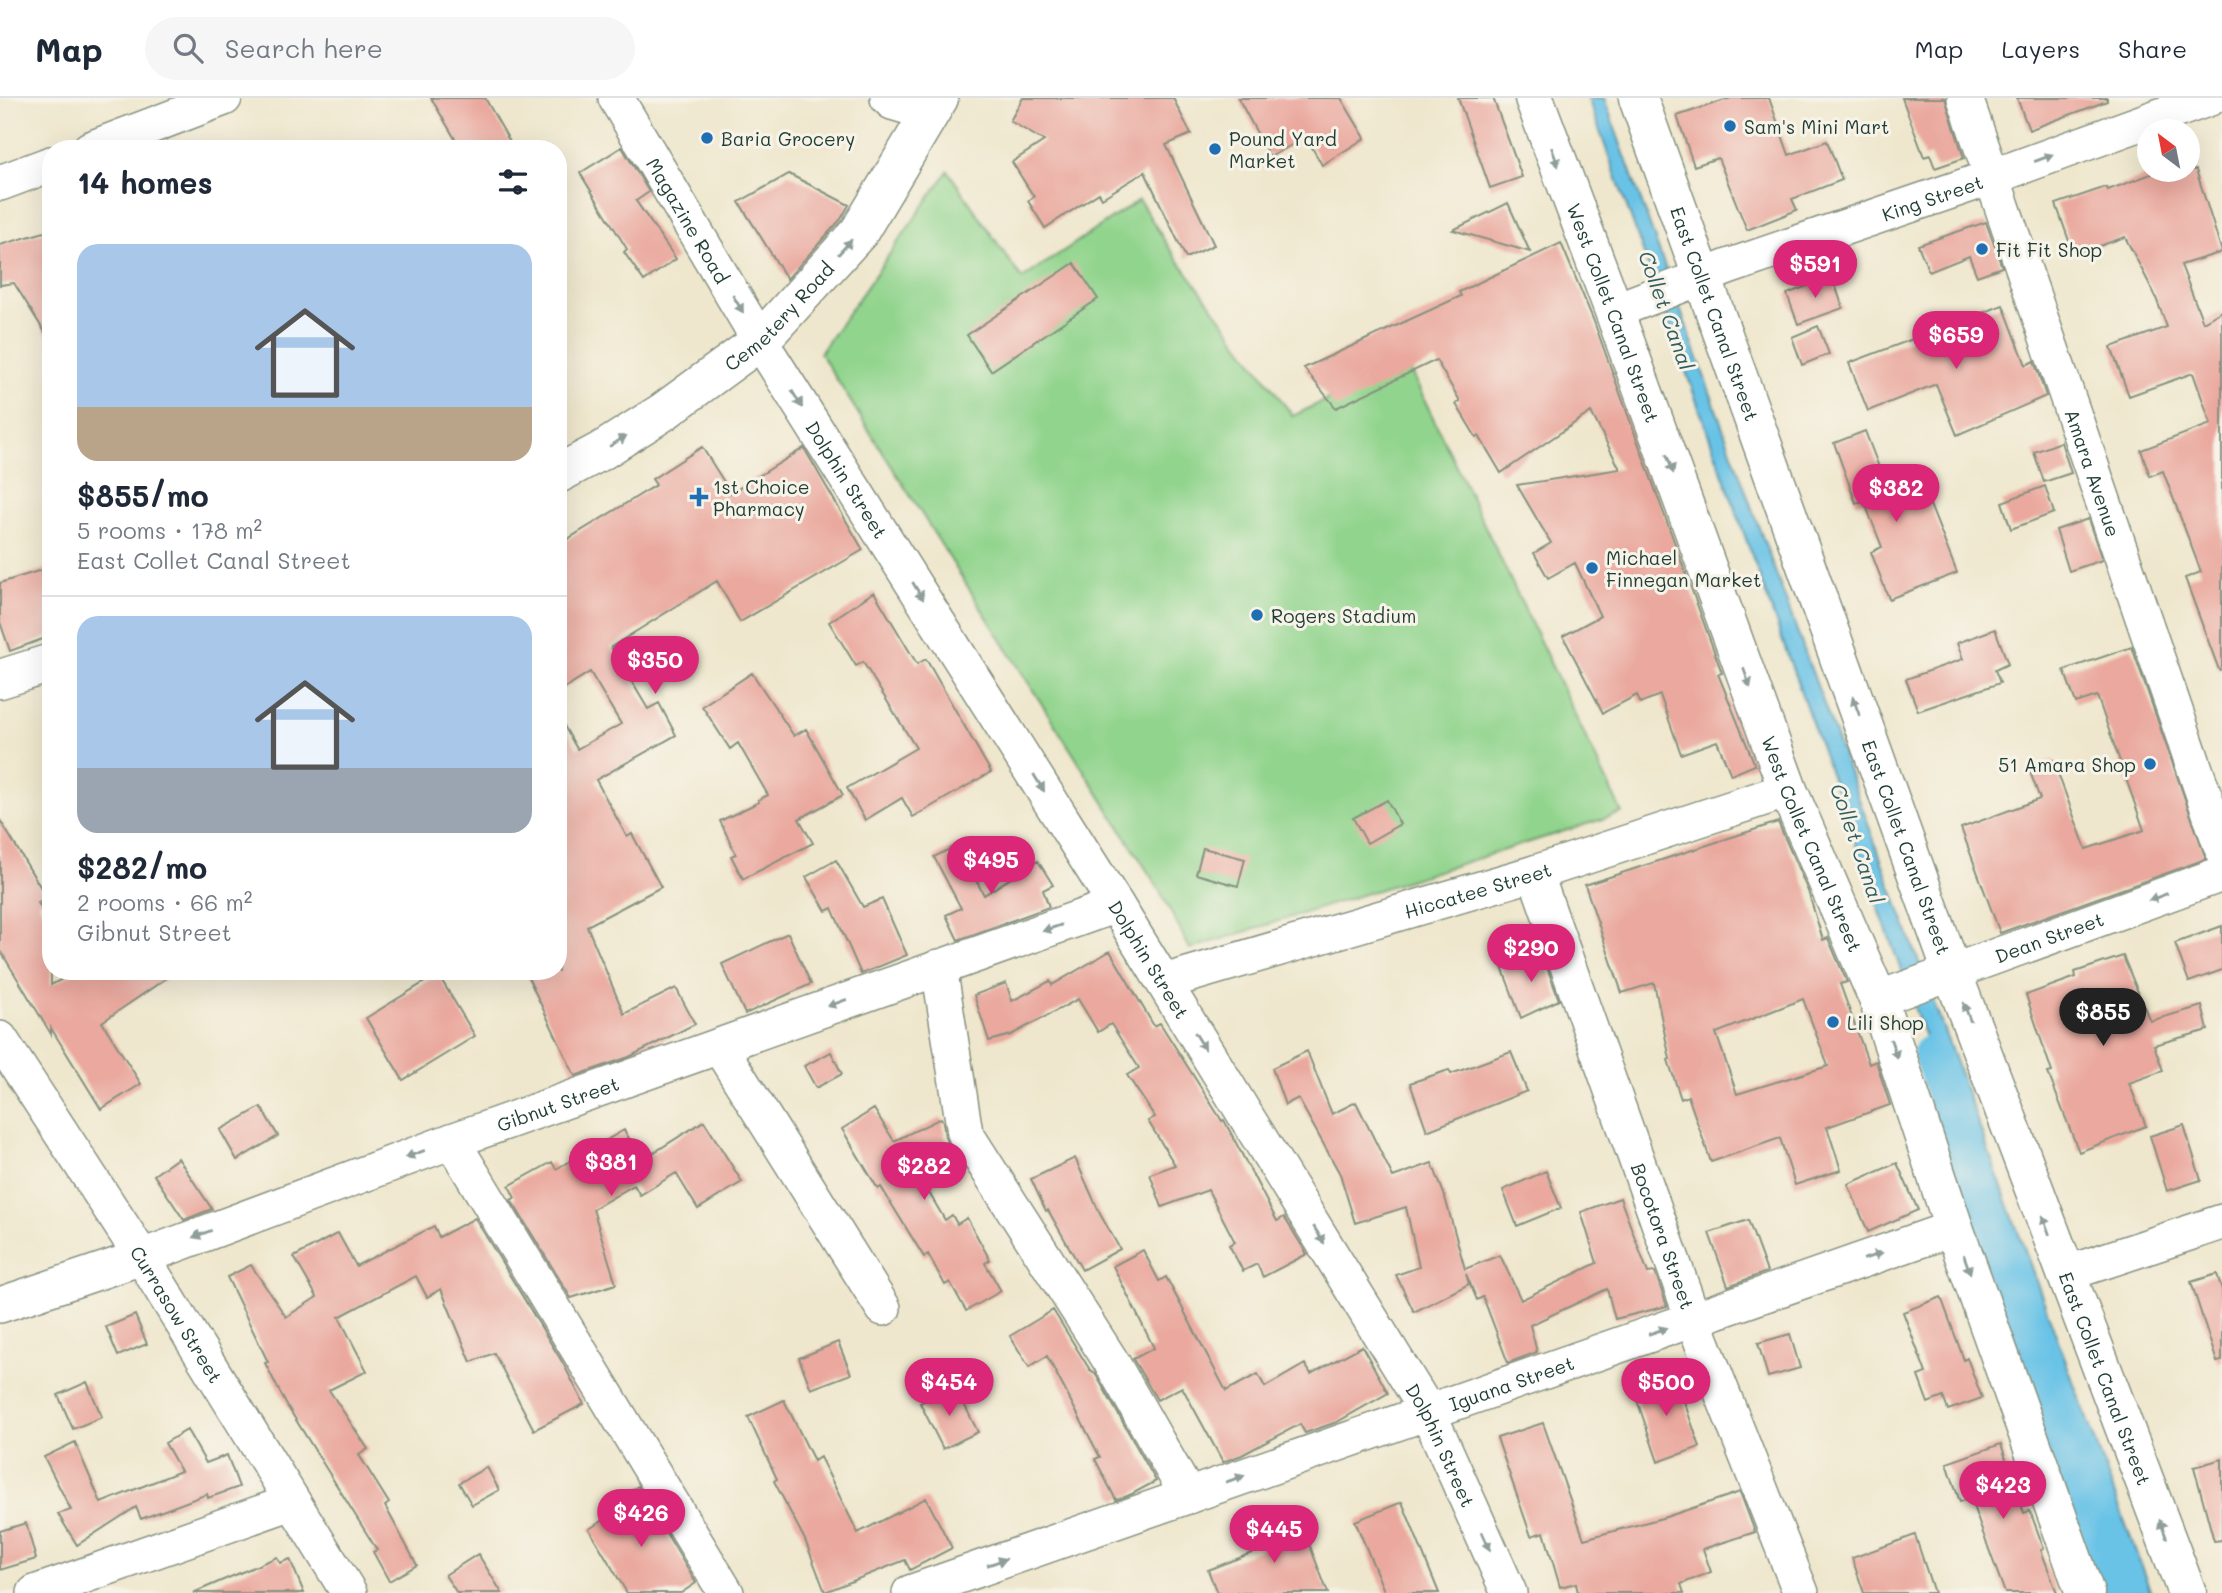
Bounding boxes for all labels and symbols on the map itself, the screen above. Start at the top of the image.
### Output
place label: Sam's Mini Mart [1744,114,1889,139]
marker: Sam's Mini Mart [1722,118,1738,134]
north arrow [2137,119,2200,182]
place label: Baria Grocery [721,126,855,151]
place label: Pound Yard Market [1229,126,1337,173]
marker: Baria Grocery [699,130,715,146]
marker: Pound Yard Market [1207,141,1223,157]
one-way arrow [1550,147,1561,168]
one-way arrow [2033,152,2054,163]
street label: Magazine Road [641,153,735,288]
street label: King Street [1878,169,1986,226]
street label: West Collet Canal Street [1562,199,1666,426]
street label: East Collet Canal Street [1665,203,1765,424]
place label: Fit Fit Shop [1996,237,2102,262]
one-way arrow [837,239,853,256]
pin: $591 [1774,240,1856,300]
marker: Fit Fit Shop [1974,241,1990,257]
water label: Collet Canal [1633,247,1701,374]
street label: Cemetery Road [719,256,839,376]
one-way arrow [732,295,744,314]
pin: $659 [1915,312,1997,371]
one-way arrow [790,389,803,408]
street label: Amara Avenue [2060,405,2127,540]
street label: Dolphin Street [801,416,894,543]
one-way arrow [608,434,627,447]
one-way arrow [1664,454,1675,475]
pin: $382 [1855,464,1937,524]
place label: 1st Choice Pharmacy [713,474,809,521]
marker: 1st Choice Pharmacy [691,489,707,505]
place label: Michael Finnegan Market [1606,545,1761,592]
marker: Michael Finnegan Market [1584,560,1600,576]
one-way arrow [911,582,925,600]
place label: Rogers Stadium [1271,603,1416,628]
marker: Rogers Stadium [1249,607,1265,623]
pin: $350 [614,636,696,696]
one-way arrow [1742,667,1753,688]
one-way arrow [1850,696,1861,717]
street label: West Collet Canal Street [1757,732,1869,956]
street label: East Collet Canal Street [1857,736,1957,958]
place label: 51 Amara Shop [1998,752,2136,777]
marker: 51 Amara Shop [2142,756,2158,772]
one-way arrow [1033,774,1046,793]
water label: Collet Canal [1825,780,1891,907]
pin: $495 [950,836,1032,896]
street label: Hiccatee Street [1401,856,1554,923]
one-way arrow [2147,892,2168,903]
street label: Dolphin Street [1103,895,1195,1023]
street label: Dean Street [1991,906,2107,968]
one-way arrow [1041,922,1062,933]
pin: $290 [1490,924,1572,984]
pin: $855 [2062,988,2144,1048]
one-way arrow [827,998,848,1009]
one-way arrow [1961,1002,1972,1023]
place label: Lili Shop [1847,1010,1924,1035]
marker: Lili Shop [1825,1014,1841,1030]
one-way arrow [1193,1031,1206,1050]
one-way arrow [1889,1038,1900,1059]
street label: Gibnut Street [493,1070,622,1137]
pin: $381 [570,1138,652,1198]
pin: $282 [883,1142,965,1202]
one-way arrow [405,1149,426,1160]
street label: Bocotora Street [1626,1160,1701,1312]
one-way arrow [2041,1215,2052,1236]
one-way arrow [1312,1225,1325,1244]
one-way arrow [192,1229,213,1240]
street label: Currasow Street [125,1240,229,1387]
one-way arrow [1862,1250,1883,1261]
one-way arrow [1962,1254,1973,1275]
street label: East Collet Canal Street [2054,1268,2157,1488]
one-way arrow [1648,1325,1669,1336]
street label: Iguana Street [1446,1349,1577,1416]
pin: $454 [908,1358,990,1418]
pin: $500 [1625,1358,1707,1418]
street label: Dolphin Street [1401,1378,1481,1511]
pin: $423 [1962,1462,2044,1521]
one-way arrow [1225,1473,1246,1484]
pin: $426 [600,1490,682,1549]
pin: $445 [1233,1506,1315,1565]
one-way arrow [2157,1519,2168,1540]
one-way arrow [1480,1531,1492,1551]
one-way arrow [987,1556,1008,1567]

